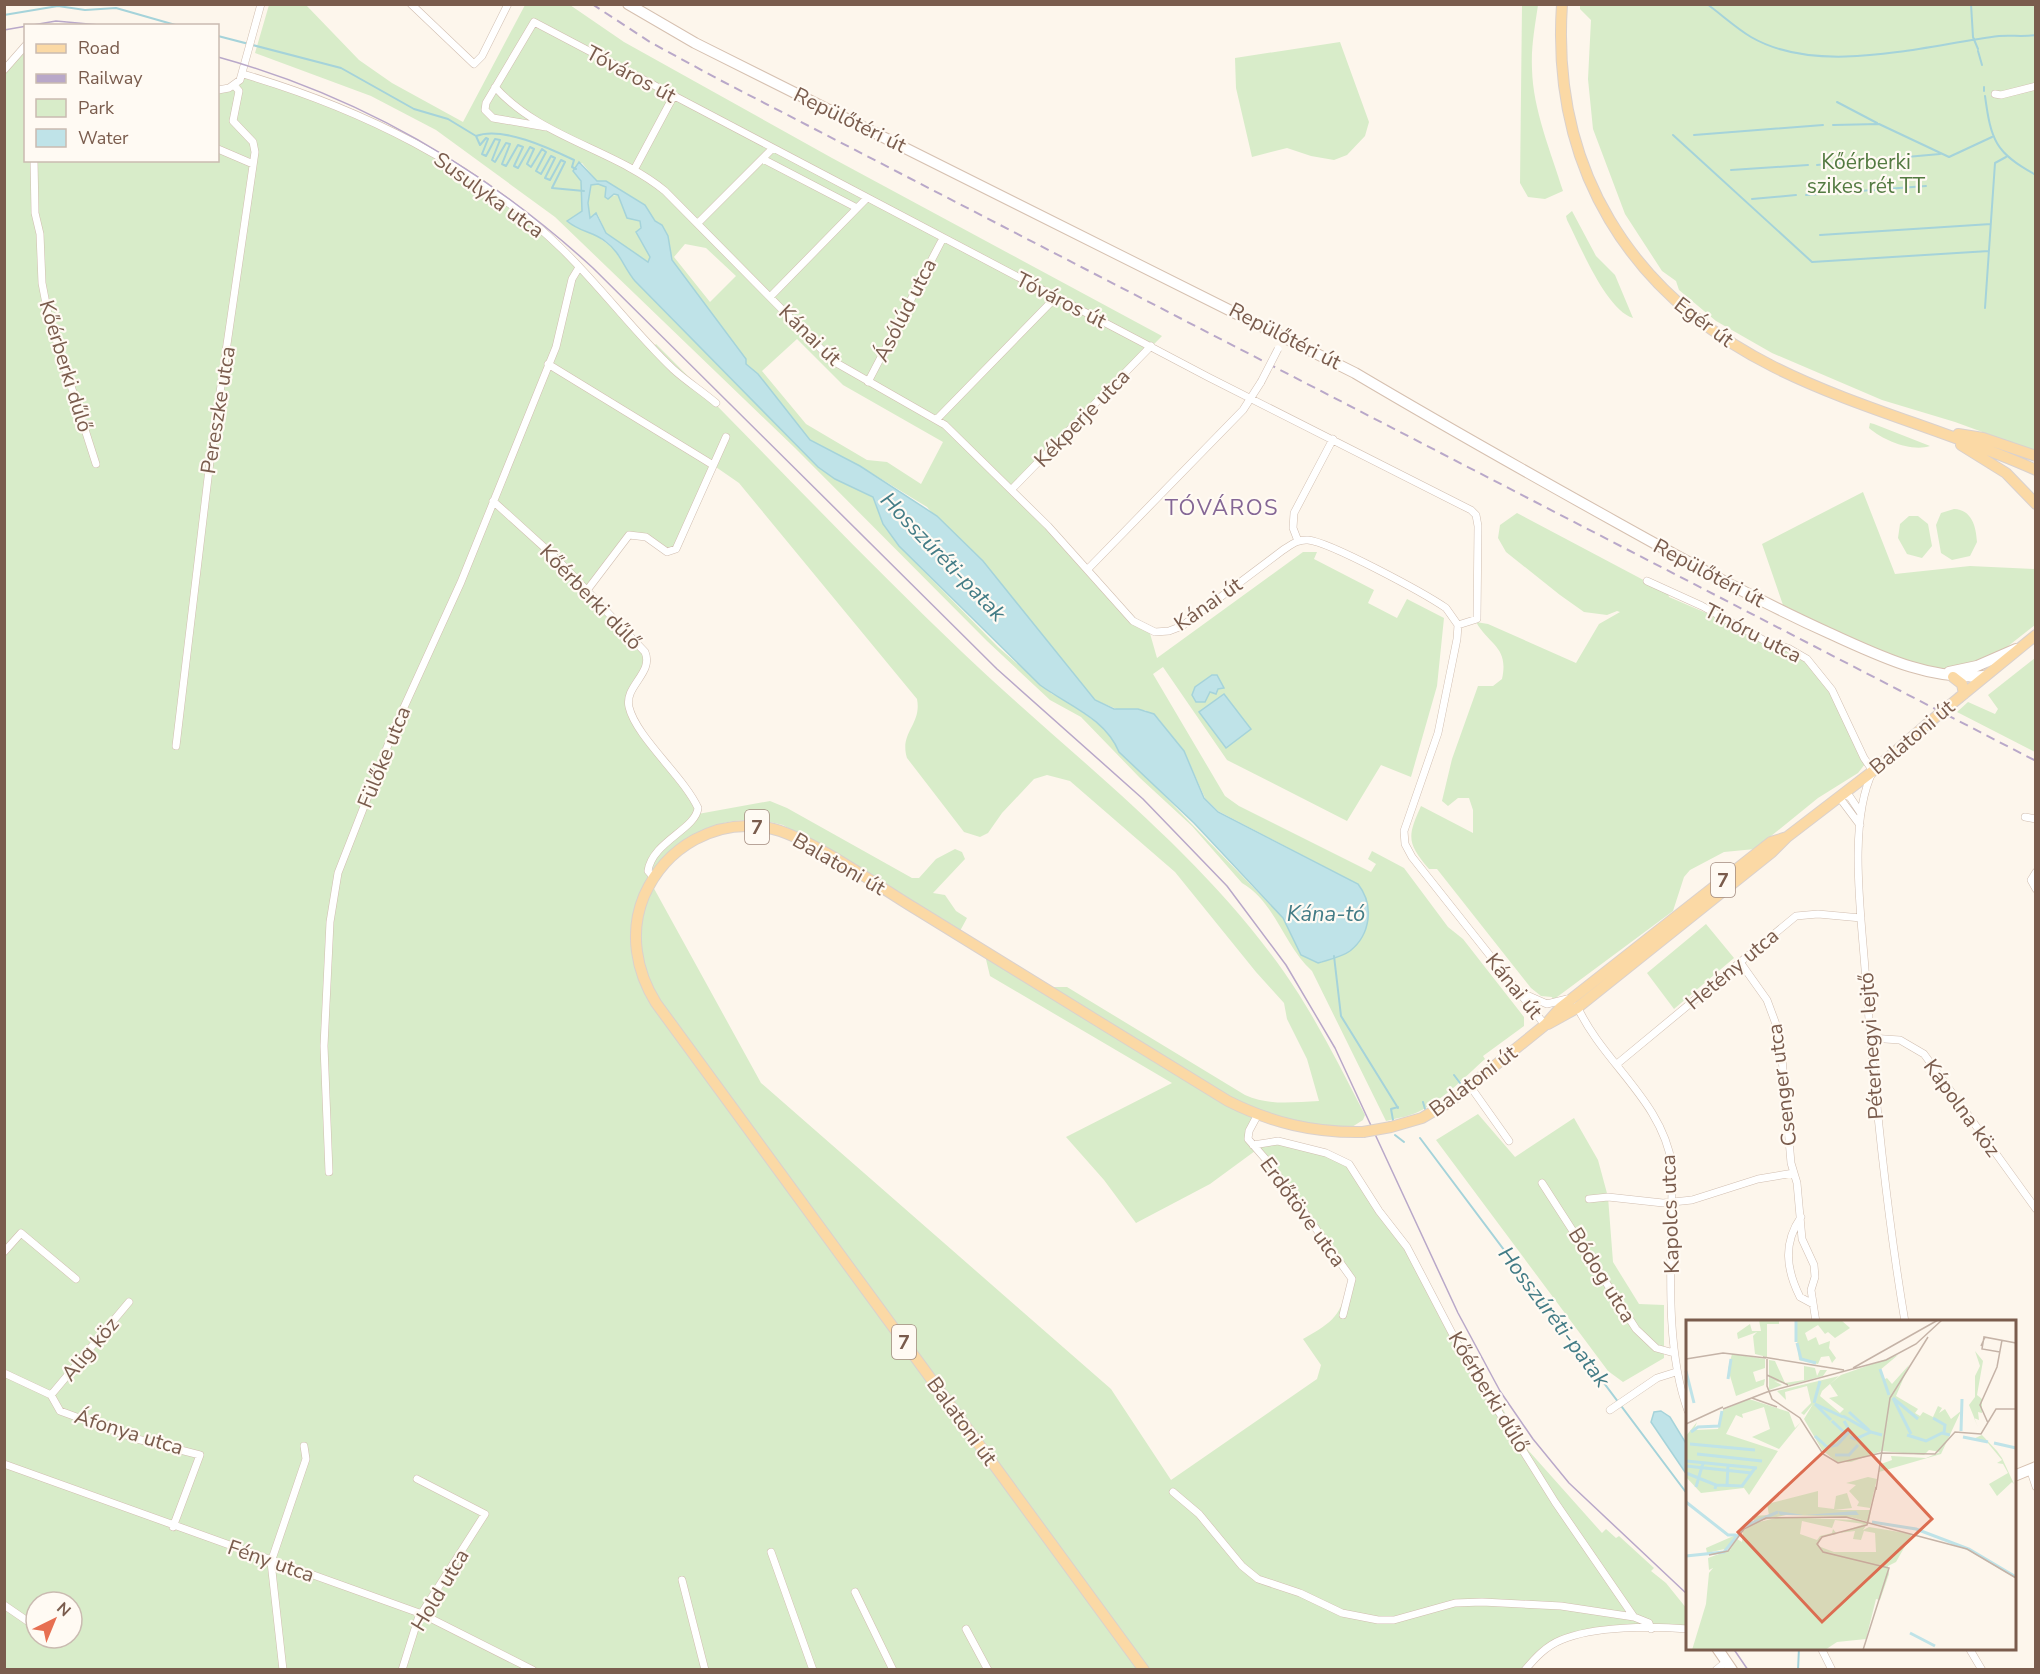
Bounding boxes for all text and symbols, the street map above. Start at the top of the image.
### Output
legend [24,24,219,162]
text: Road [78,36,120,60]
street label: Tóváros út [581,39,681,110]
text: Railway [78,66,143,90]
street label: Repülőtéri út [789,81,912,160]
text: Park [78,96,115,120]
text: Water [78,126,129,150]
street label: Susulyka utca [428,145,550,245]
park label: Kőérberki szikes rét TT [1807,148,1926,200]
street label: Ásólúd utca [867,254,943,366]
street label: Tóváros út [1011,265,1112,335]
street label: Egér út [1669,290,1740,354]
street label: Repülőtéri út [1224,296,1346,376]
street label: Kőérberki dűlő [33,297,99,435]
street label: Kánai út [773,298,848,372]
street label: Pereszke utca [194,344,242,476]
street label: Kékperje utca [1028,363,1136,473]
water label: Hosszúréti-patak [874,486,1013,629]
district label: TÓVÁROS [1165,493,1279,523]
street label: Repülőtéri út [1649,532,1770,614]
street label: Kőérberki dűlő [533,538,649,656]
street label: Kánai út [1169,570,1248,637]
street label: Tinóru utca [1700,597,1806,669]
street label: Balatoni út [1864,693,1961,781]
street label: Fülőke utca [351,702,417,812]
road number: 7 [745,810,769,844]
street label: Balatoni út [787,826,891,902]
road number: 7 [1711,863,1735,897]
water label: Kána-tó [1287,899,1365,929]
street label: Hetény utca [1680,922,1784,1016]
street label: Kánai út [1479,947,1549,1025]
street label: Péterhegyi lejtő [1852,971,1890,1121]
street label: Csenger utca [1761,1022,1803,1148]
street label: Balatoni út [1423,1038,1523,1123]
street label: Kápolna köz [1917,1054,2007,1163]
street label: Erdőtöve utca [1254,1151,1352,1273]
street label: Kapolcs utca [1654,1154,1686,1274]
street label: Bódog utca [1562,1222,1642,1328]
water label: Hosszúréti-patak [1491,1241,1617,1394]
street label: Alig köz [55,1311,125,1387]
inset map [1686,1320,2016,1650]
road number: 7 [892,1325,916,1359]
street label: Kőérberki dűlő [1442,1326,1536,1458]
street label: Balatoni út [920,1371,1004,1471]
street label: Áfonya utca [71,1402,187,1462]
street label: Fény utca [224,1533,318,1589]
street label: Hold utca [405,1544,475,1636]
north arrow [24,1590,84,1650]
text: N [52,1598,75,1622]

